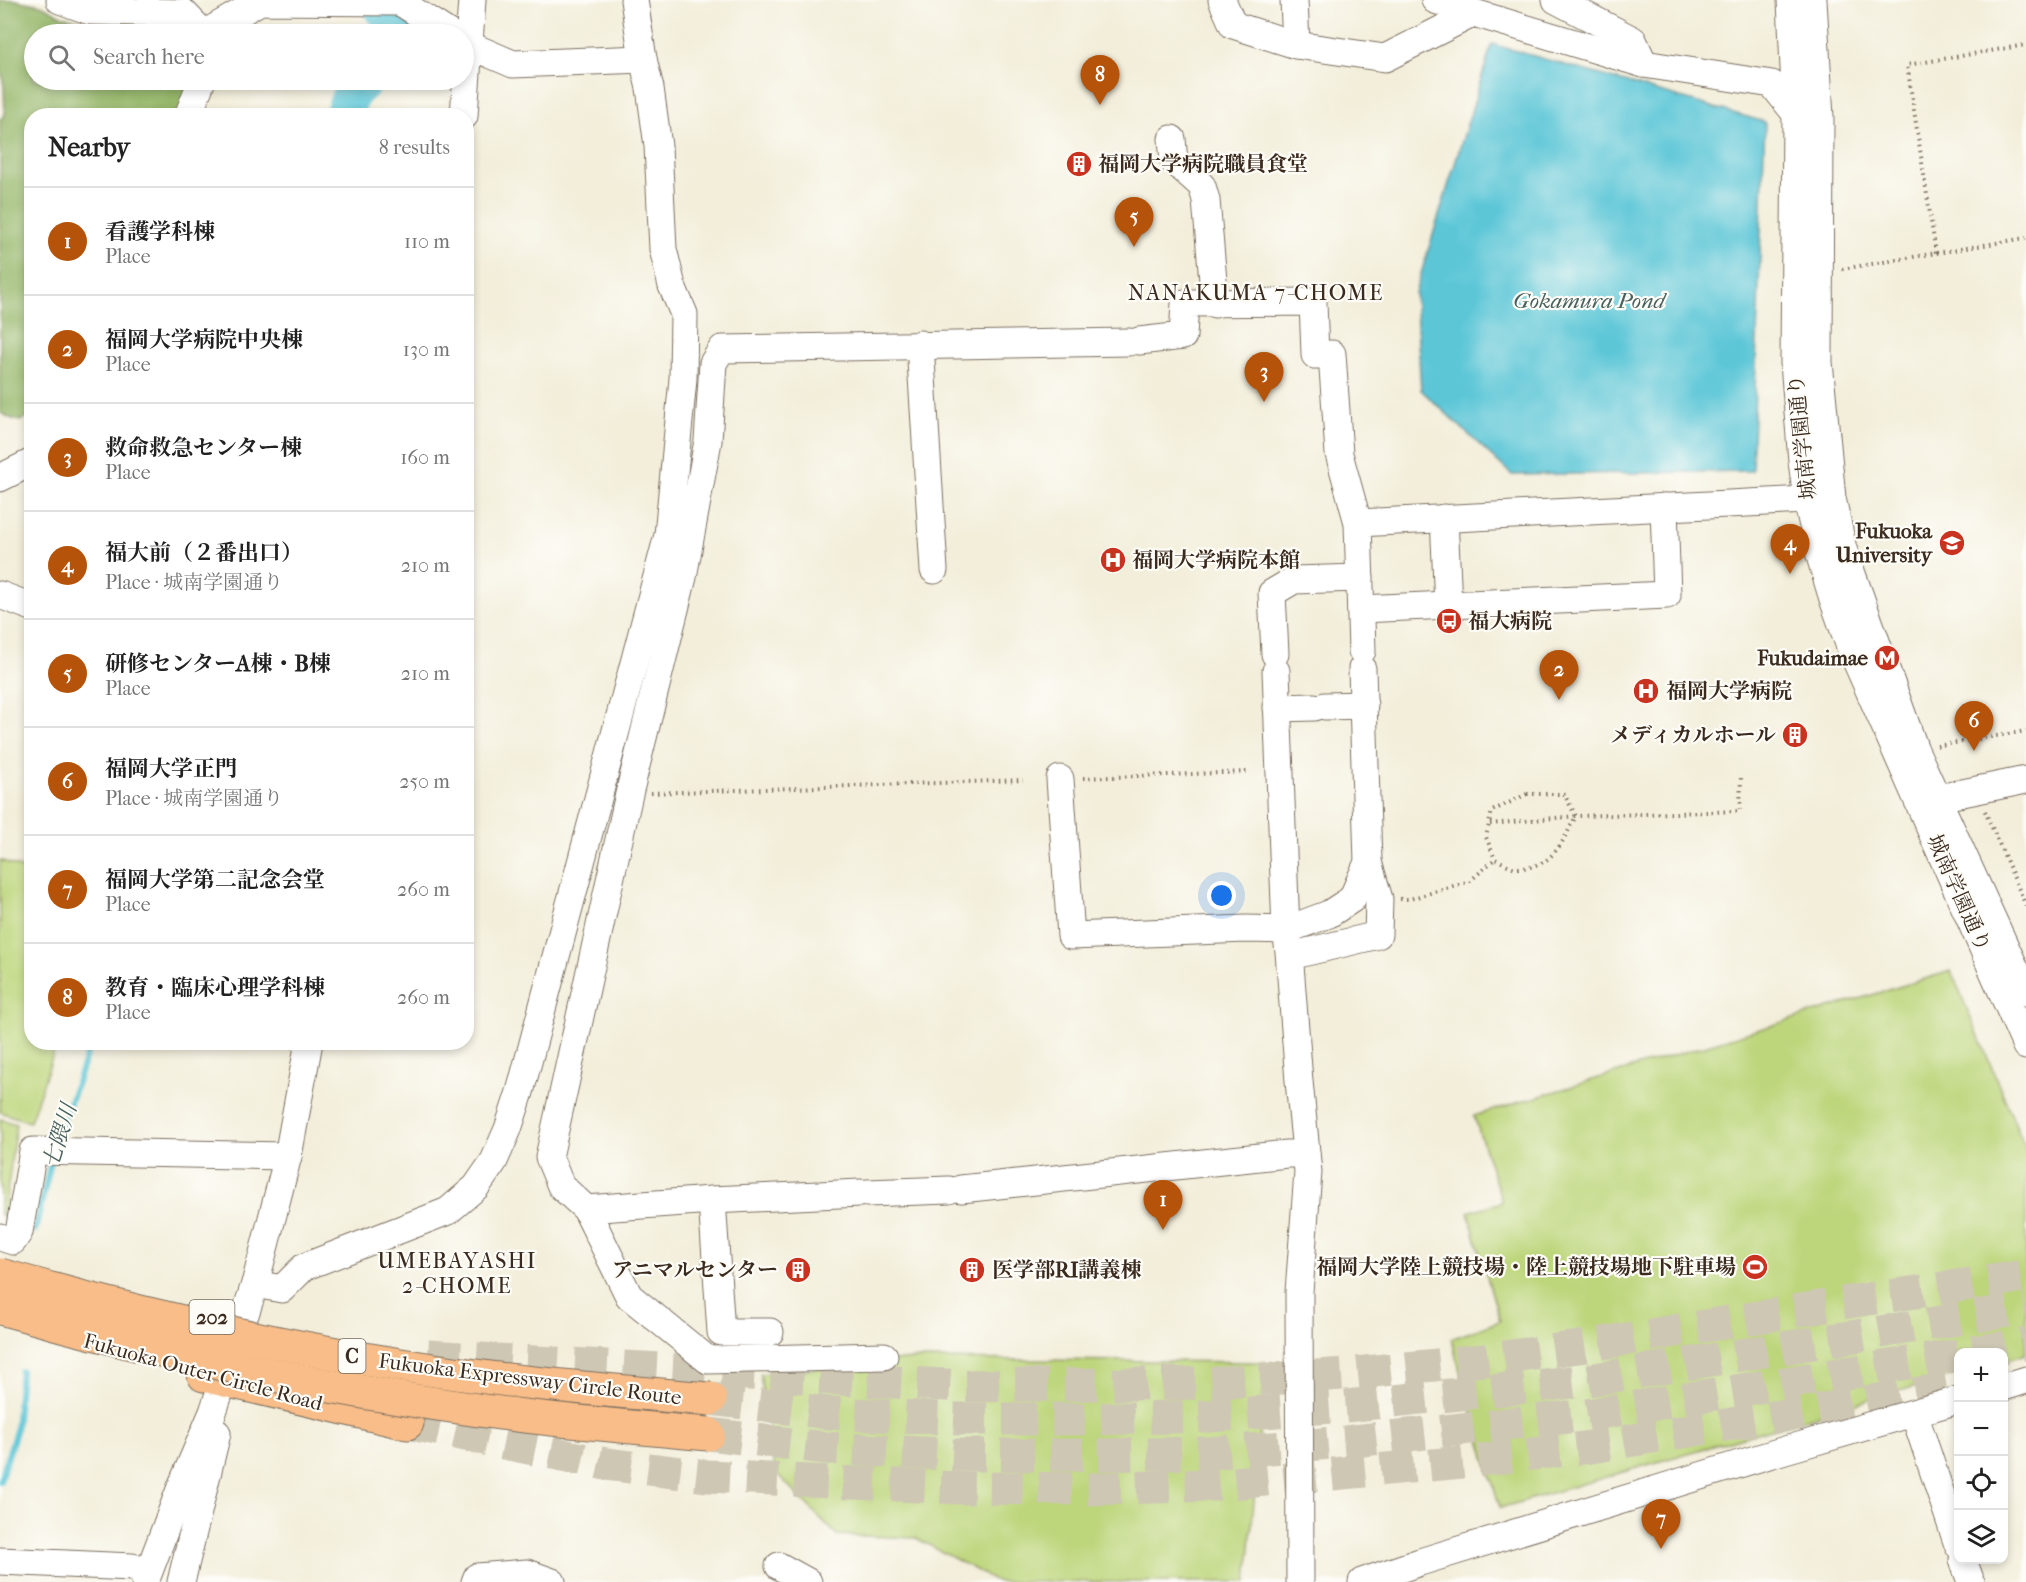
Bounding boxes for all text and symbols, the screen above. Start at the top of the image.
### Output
search box [24,24,474,90]
icon: search [45,41,78,74]
text: Search here [93,44,205,70]
pin: 8 [1080,56,1120,105]
text: Nearby [48,132,130,163]
text: 8 results [379,136,450,159]
building icon: 福岡大学病院職員食堂 [1064,149,1094,179]
place label: 福岡大学病院職員食堂 [1098,152,1308,176]
pin: 5 [1114,198,1154,247]
text: 看護学科棟 [105,219,215,245]
text: 1 [64,230,71,253]
text: 110 m [404,230,450,253]
text: Place [105,245,151,268]
district label: NANAKUMA 7-CHOME [1128,280,1384,306]
water label: Gokamura Pond [1513,288,1667,314]
text: 福岡大学病院中央棟 [105,327,303,353]
text: 2 [62,338,73,361]
text: 130 m [403,338,450,361]
pin: 3 [1244,352,1284,402]
text: Place [105,353,151,376]
street label: 城南学園通り [1783,373,1821,501]
text: 救命救急センター棟 [105,435,302,461]
text: 3 [63,446,72,469]
text: 160 m [400,446,450,469]
text: Place [105,461,151,484]
place label: Fukuoka University [1835,519,1934,567]
pin: 4 [1770,524,1810,574]
school or university icon: Fukuoka University [1937,528,1967,558]
text: 福大前（２番出口） [105,540,303,566]
hospital icon: 福岡大学病院本館 [1098,545,1128,575]
place label: 福岡大学病院本館 [1132,548,1300,572]
text: 4 [62,554,73,577]
text: 210 m [401,554,450,577]
text: Place · 城南学園通り [105,571,283,594]
bus stop icon: 福大病院 [1434,606,1464,636]
place label: 福大病院 [1468,609,1552,633]
metro station icon: Fukudaimae [1872,643,1902,673]
place label: Fukudaimae [1756,646,1869,670]
pin: 2 [1540,650,1578,700]
text: 研修センターA棟・B棟 [105,651,331,677]
text: 5 [63,662,72,685]
text: 210 m [401,662,450,685]
hospital icon: 福岡大学病院 [1631,676,1661,706]
text: Place [105,677,151,700]
place label: 福岡大学病院 [1666,679,1792,703]
pin: 6 [1954,702,1994,751]
building icon: メディカルホール [1780,720,1810,750]
place label: メディカルホール [1610,723,1776,747]
text: 福岡大学正門 [105,756,237,782]
text: 6 [62,770,73,793]
text: 250 m [399,770,450,793]
text: Place · 城南学園通り [105,787,283,810]
street label: 城南学園通り [1922,831,1996,955]
text: 福岡大学第二記念会堂 [105,867,325,893]
text: 7 [63,878,72,901]
text: 260 m [397,878,450,901]
your location [1207,881,1236,910]
text: Place [105,893,151,916]
text: 教育・臨床心理学科棟 [105,975,325,1001]
text: 8 [62,986,73,1009]
text: 260 m [397,986,450,1009]
text: Place [105,1001,151,1024]
water label: 七隈川 [38,1099,83,1171]
pin: 1 [1144,1180,1182,1230]
district label: UMEBAYASHI 2-CHOME [377,1248,537,1299]
sports icon: 福岡大学陸上競技場・陸上競技場地下駐車場 [1740,1252,1770,1282]
building icon: アニマルセンター [783,1255,813,1285]
building icon: 医学部RI講義棟 [957,1255,987,1285]
place label: 福岡大学陸上競技場・陸上競技場地下駐車場 [1316,1255,1736,1279]
place label: アニマルセンター [612,1258,778,1282]
place label: 医学部RI講義棟 [992,1258,1141,1282]
road number: 202 [190,1300,234,1334]
street label: Fukuoka Outer Circle Road [81,1329,326,1416]
road number: C [338,1339,366,1373]
street label: Fukuoka Expressway Circle Route [377,1348,683,1410]
map controls [1954,1348,2008,1564]
button: + [1954,1348,2008,1402]
button: − [1954,1402,2008,1456]
button: locate [1954,1456,2008,1510]
pin: 7 [1642,1500,1680,1549]
button: layers [1954,1510,2008,1564]

